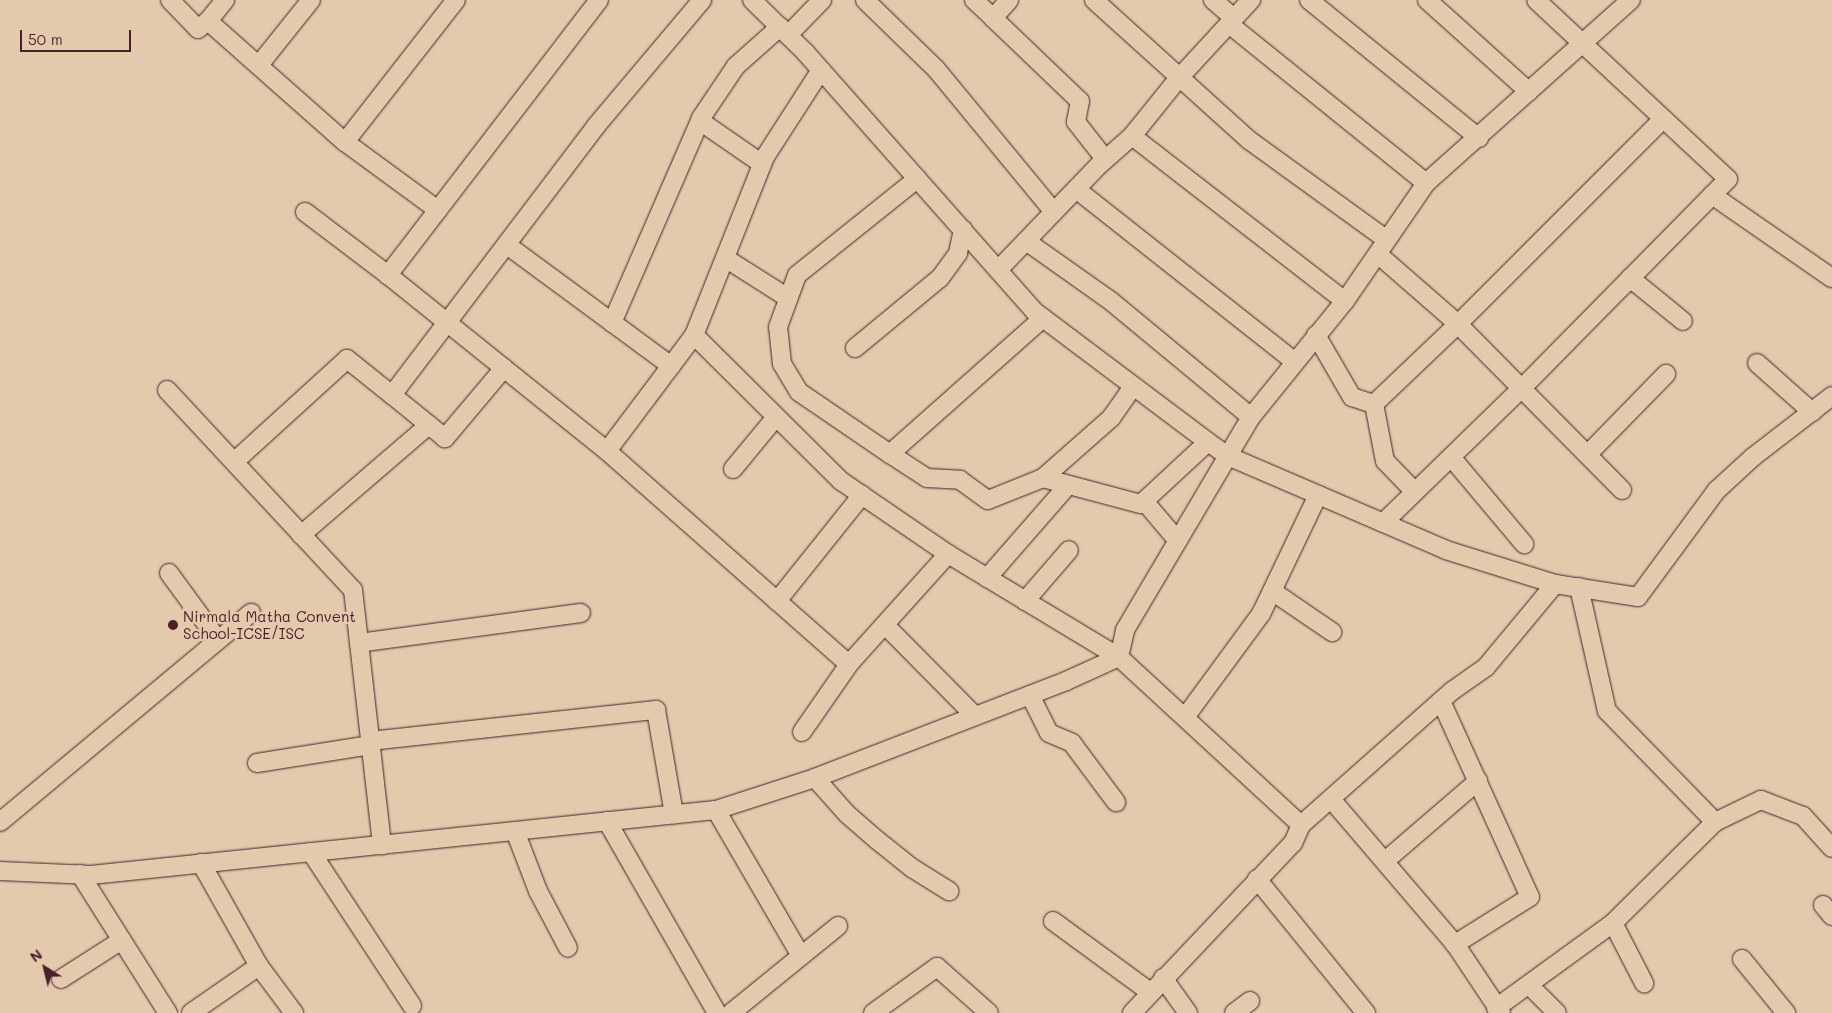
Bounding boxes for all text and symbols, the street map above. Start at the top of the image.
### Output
scale bar [22,20,134,52]
text: 50 m [28,29,63,49]
place label: Nirmala Matha Convent School-ICSE/ISC [183,607,356,642]
marker: Nirmala Matha Convent School-ICSE/ISC [167,619,179,631]
north arrow [20,943,70,993]
text: N [26,945,46,966]

